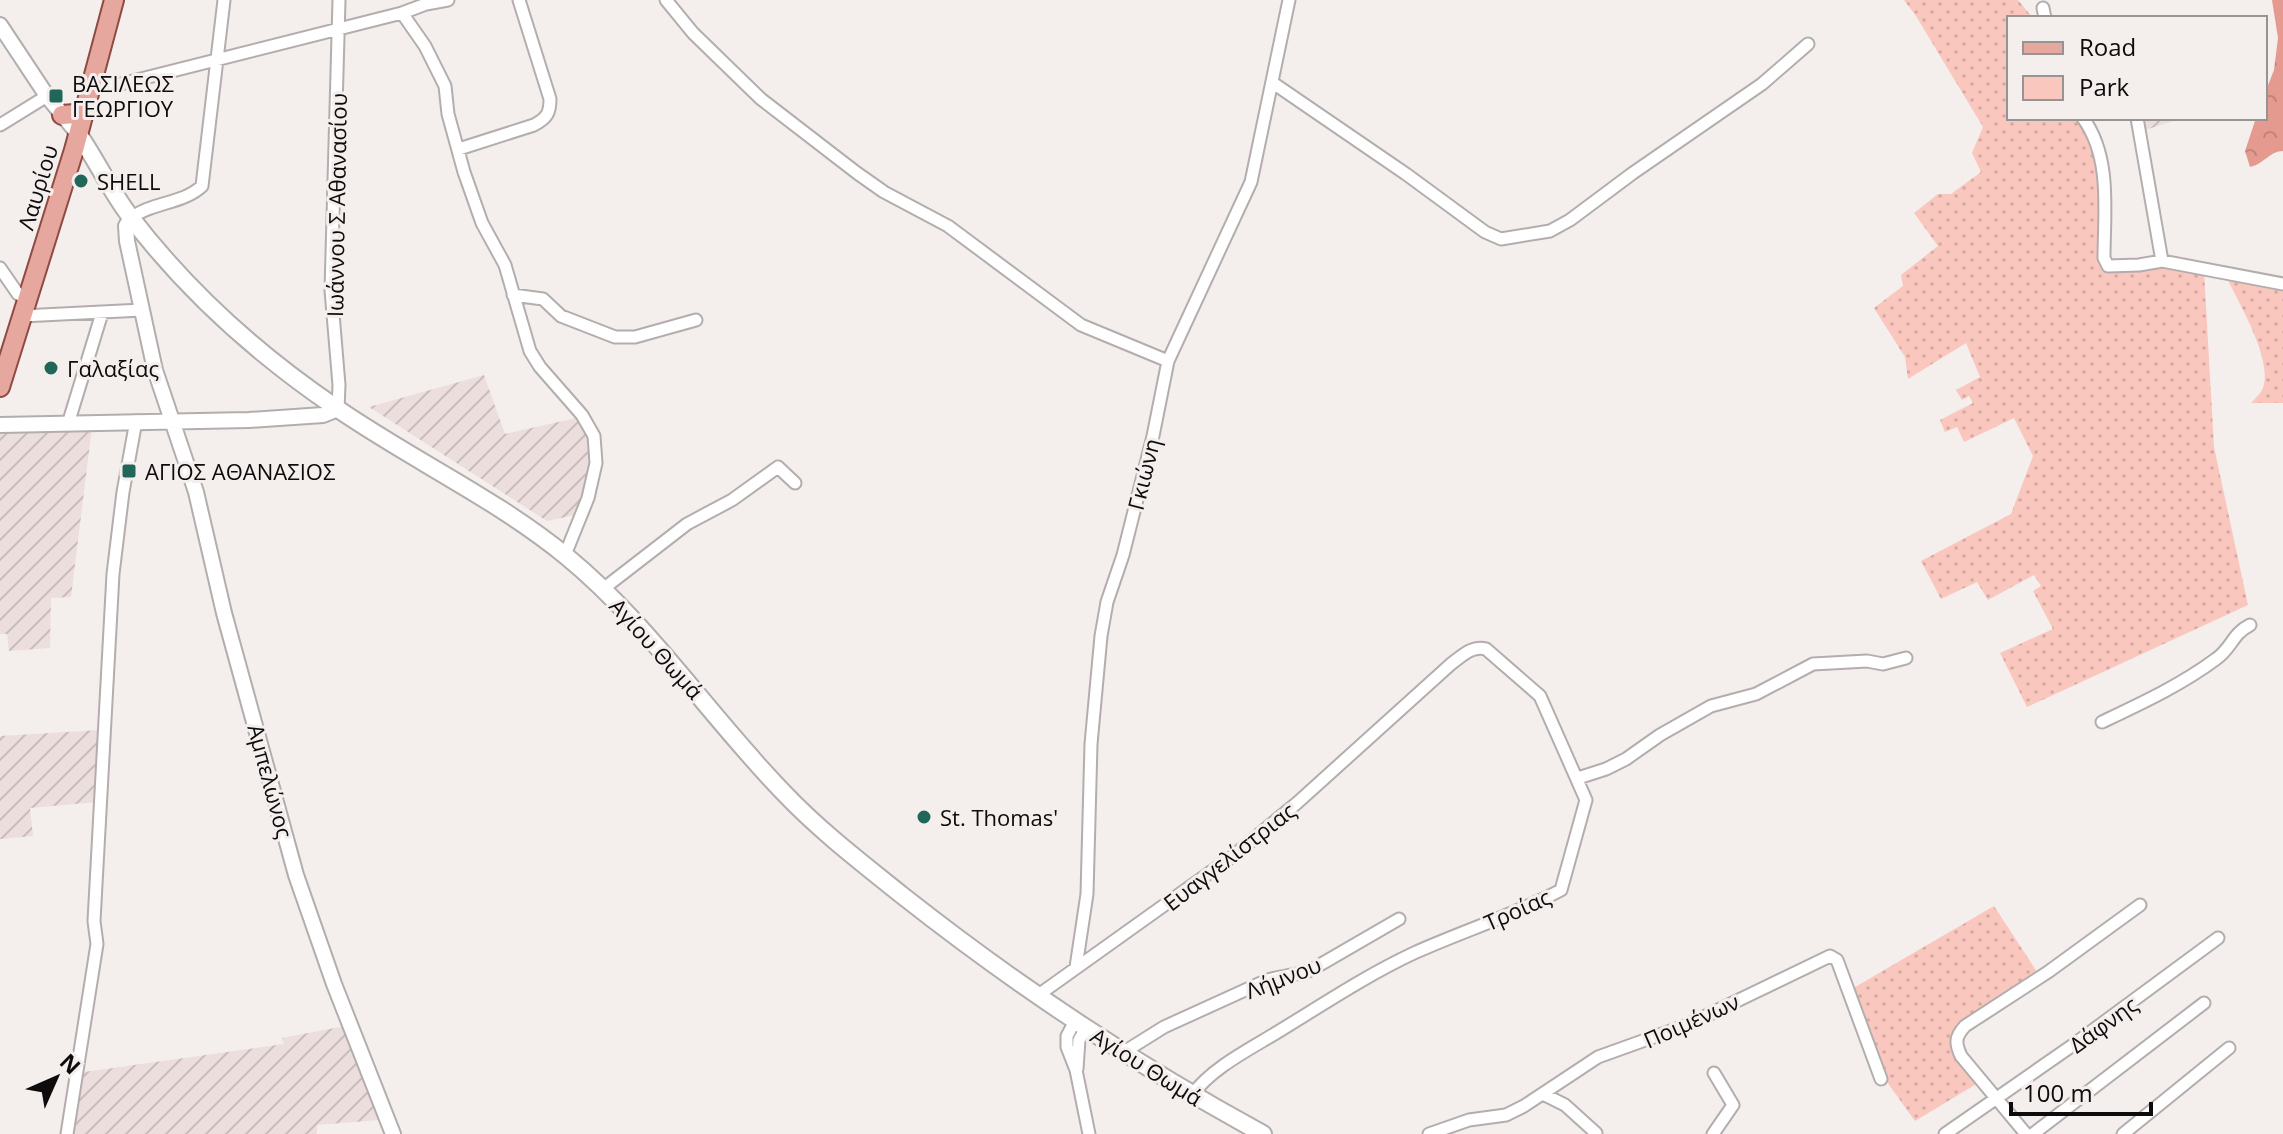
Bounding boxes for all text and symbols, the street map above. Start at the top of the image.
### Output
legend [2007,16,2267,120]
text: Road [2079,30,2136,63]
place label: ΒΑΣΙΛΕΩΣ ΓΕΩΡΓΙΟΥ [72,68,174,123]
text: Park [2079,70,2130,103]
marker: ΒΑΣΙΛΕΩΣ ΓΕΩΡΓΙΟΥ [47,87,65,105]
street label: Ιωάννου Σ Αθανασίου [319,93,353,317]
street label: Λαυρίου [10,141,64,233]
place label: SHELL [97,166,160,196]
marker: SHELL [72,172,90,190]
place label: Γαλαξίας [67,353,159,383]
marker: Γαλαξίας [42,359,60,377]
street label: Γκιώνη [1120,435,1166,513]
place label: ΑΓΙΟΣ ΑΘΑΝΑΣΙΟΣ [145,456,335,486]
marker: ΑΓΙΟΣ ΑΘΑΝΑΣΙΟΣ [120,462,138,480]
street label: Αγίου Θωμά [604,591,711,705]
street label: Αμπελώνος [241,721,301,842]
street label: Ευαγγελίστριας [1157,795,1302,917]
place label: St. Thomas' [940,802,1058,832]
marker: St. Thomas' [915,808,933,826]
street label: Τροίας [1479,881,1555,937]
street label: Λήμνου [1241,949,1325,1005]
street label: Ποιμένων [1638,986,1744,1054]
street label: Δάφνης [2063,989,2144,1059]
street label: Αγίου Θωμά [1086,1020,1209,1112]
north arrow [16,1038,96,1118]
text: N [54,1046,88,1080]
scale bar [2011,1066,2151,1116]
text: 100 m [2023,1076,2093,1109]

